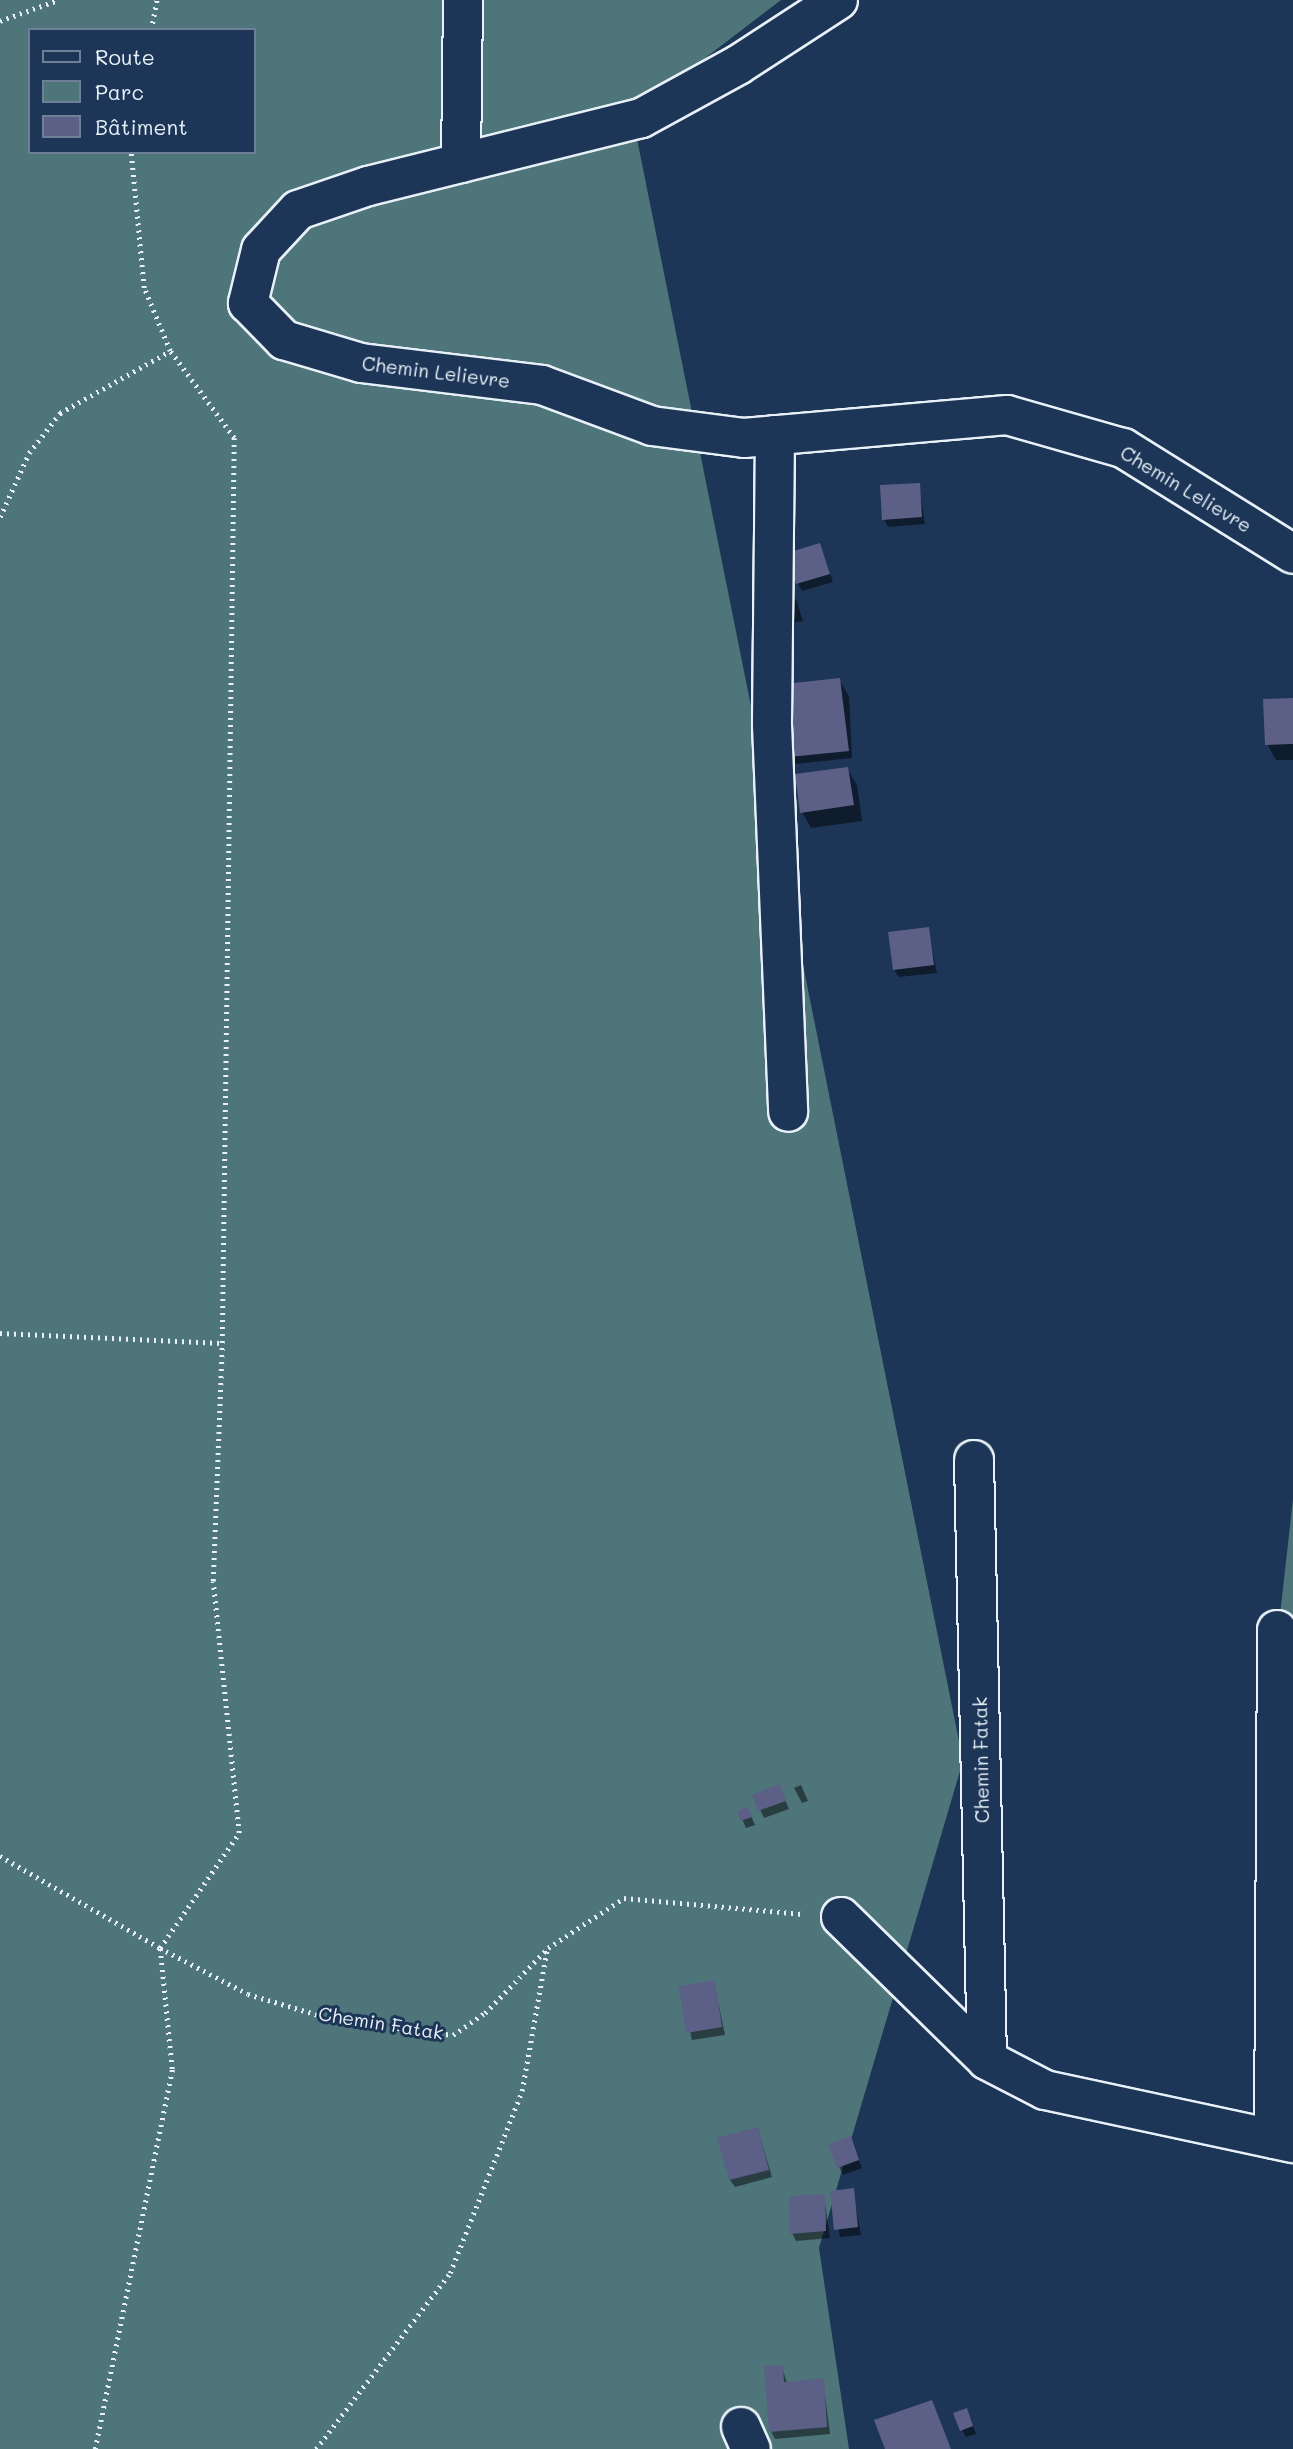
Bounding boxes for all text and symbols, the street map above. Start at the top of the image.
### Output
legend [28,28,256,154]
text: Route [95,43,155,70]
text: Parc [95,78,144,105]
text: Bâtiment [95,113,187,140]
street label: Chemin Lelievre [361,352,511,392]
street label: Chemin Lelievre [1116,441,1256,537]
street label: Chemin Fatak [968,1697,994,1823]
street label: Chemin Fatak [317,2002,445,2044]

